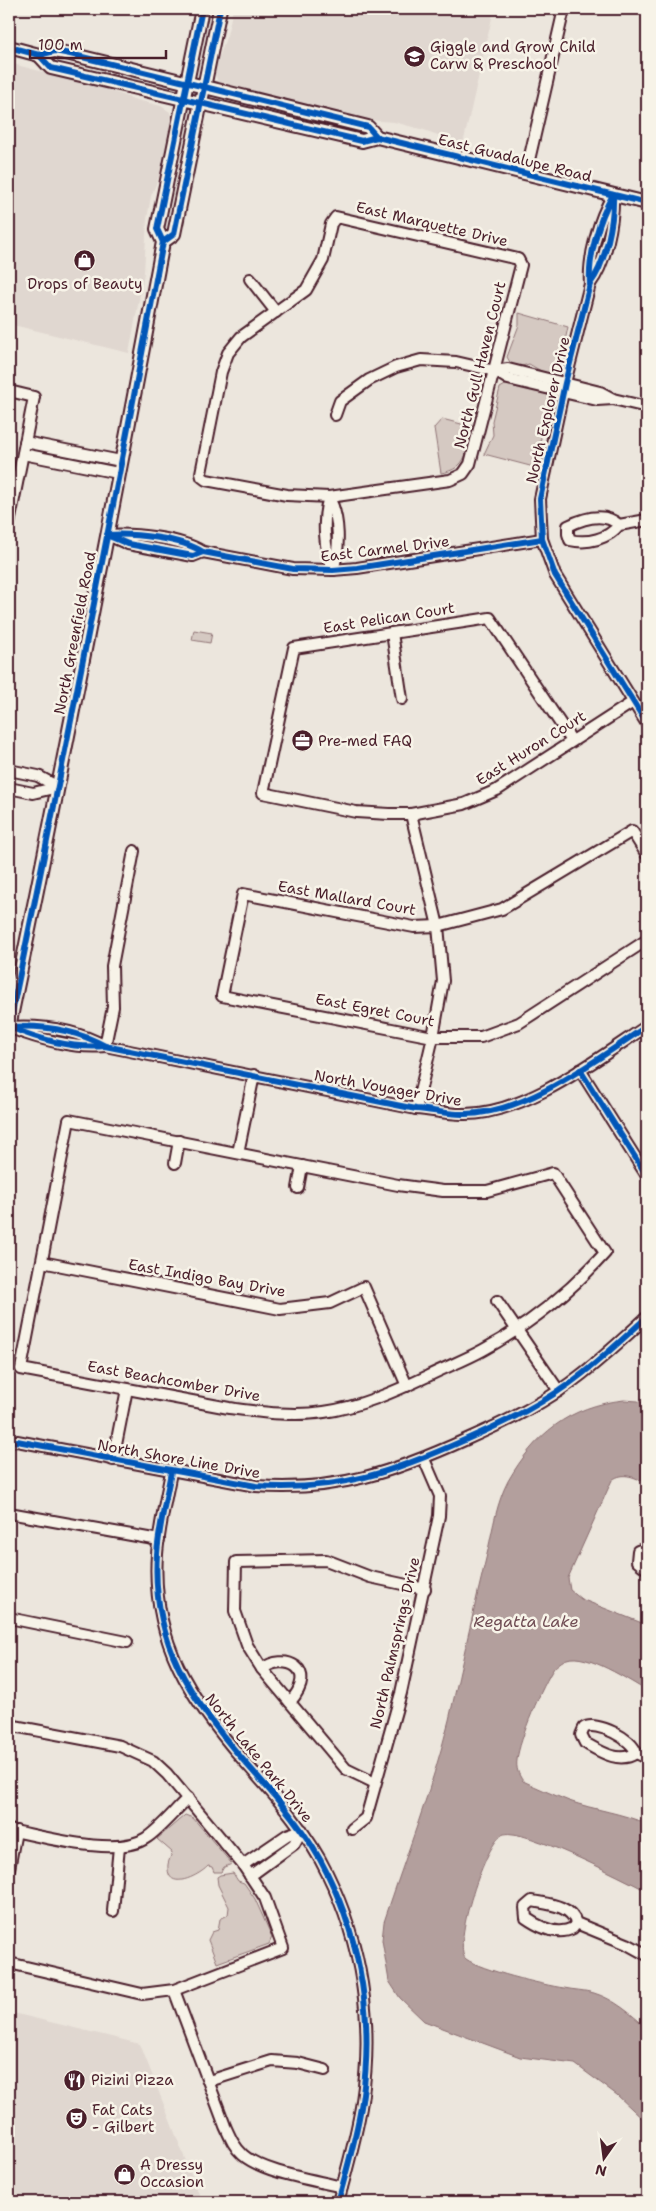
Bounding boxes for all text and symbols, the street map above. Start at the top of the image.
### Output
scale bar [30,28,166,60]
text: 100 m [38,35,83,55]
place label: Giggle and Grow Child Carw & Preschool [430,37,596,74]
school or university icon: Giggle and Grow Child Carw & Preschool [402,44,426,68]
street label: East Guadalupe Road [436,129,594,187]
street label: East Marquette Drive [354,197,510,251]
shop icon: Drops of Beauty [73,249,97,273]
place label: Drops of Beauty [27,274,143,294]
street label: North Gull Haven Court [450,279,510,451]
street label: North Explorer Drive [521,335,575,485]
street label: East Carmel Drive [319,531,451,567]
street label: North Greenfield Road [49,549,101,716]
street label: East Pelican Court [322,598,456,638]
street label: East Huron Court [472,706,590,790]
office icon: Pre-med FAQ [290,729,314,753]
place label: Pre-med FAQ [318,731,412,751]
street label: East Mallard Court [276,876,418,920]
street label: East Egret Court [314,989,436,1031]
street label: North Voyager Drive [313,1065,463,1111]
street label: East Indigo Bay Drive [127,1254,287,1302]
street label: East Beachcomber Drive [86,1356,262,1406]
street label: North Shore Line Drive [96,1435,262,1483]
street label: North Palmsprings Drive [365,1555,425,1731]
water label: Regatta Lake [474,1611,578,1632]
street label: North Lake Park Drive [201,1689,317,1827]
restaurant icon: Pizini Pizza [63,2068,87,2092]
place label: Pizini Pizza [91,2070,174,2090]
place label: Fat Cats - Gilbert [92,2100,155,2137]
theatre icon: Fat Cats - Gilbert [64,2107,88,2131]
north arrow [578,2134,628,2184]
place label: A Dressy Occasion [140,2155,204,2192]
text: N [593,2161,608,2181]
shop icon: A Dressy Occasion [112,2162,136,2186]

